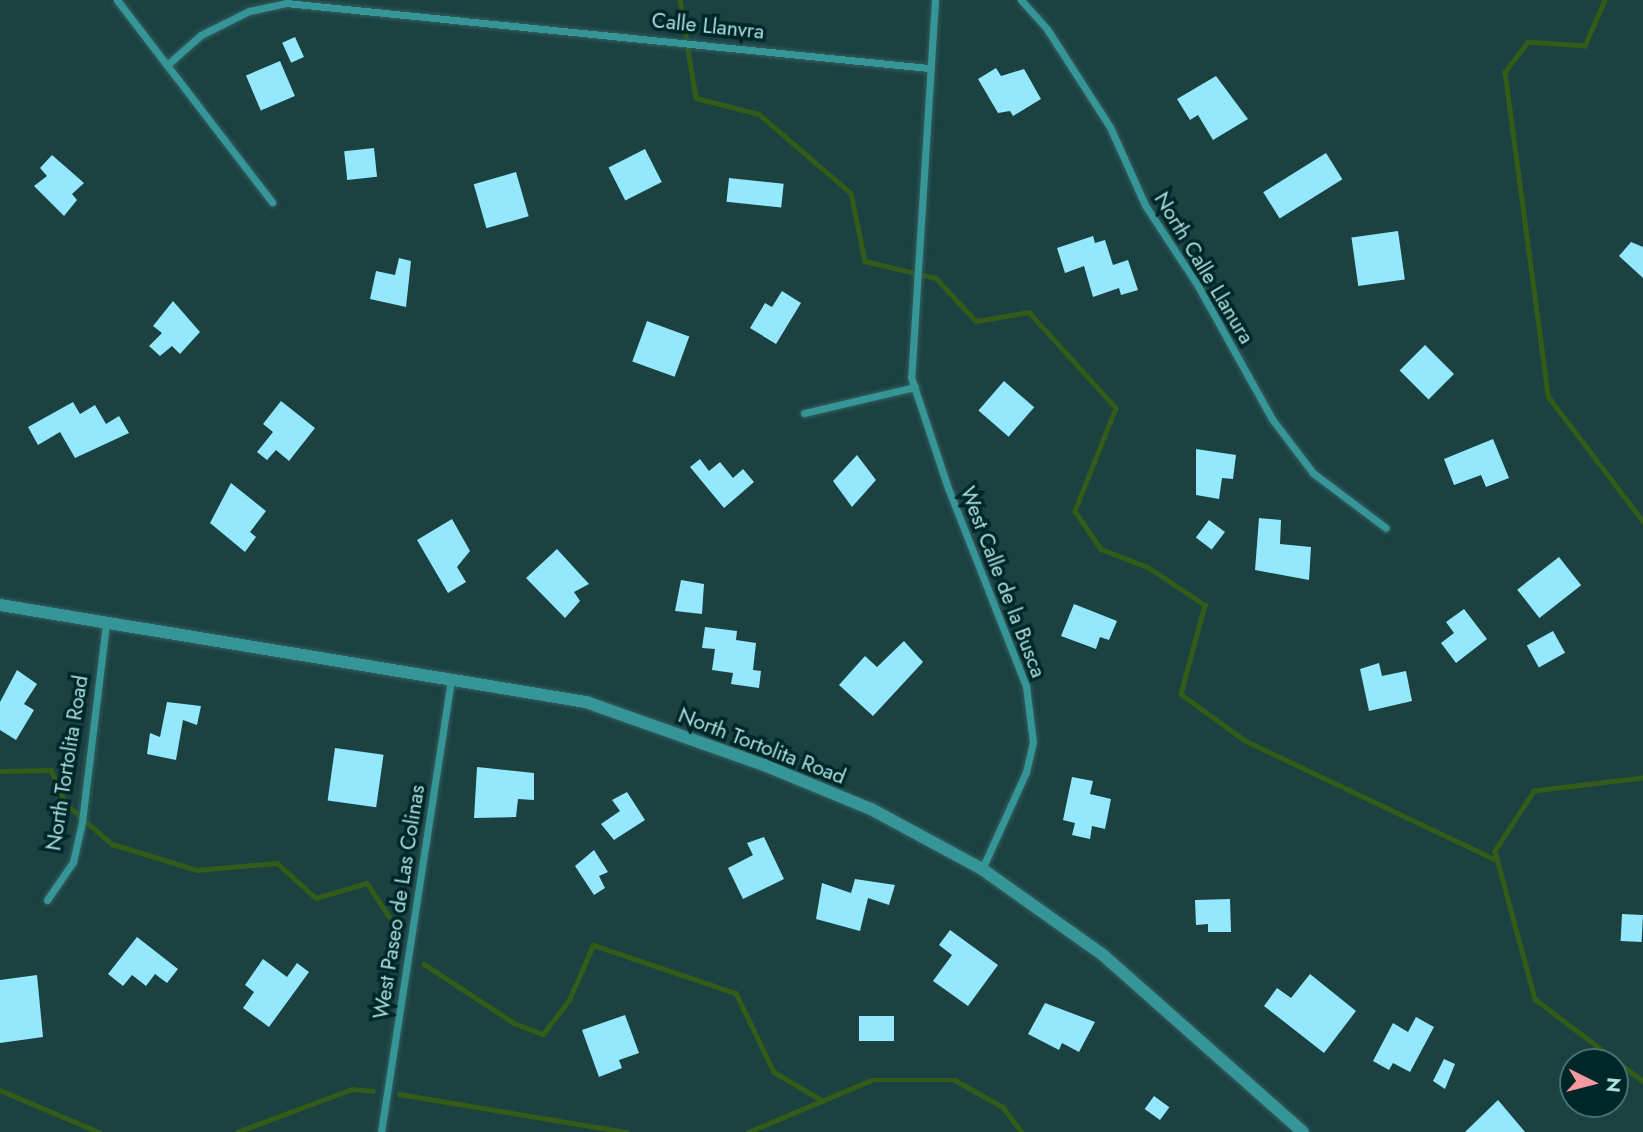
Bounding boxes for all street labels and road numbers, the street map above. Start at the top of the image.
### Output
street label: Calle Llanvra [650,8,766,44]
street label: North Calle Llanura [1149,188,1259,348]
street label: West Calle de la Busca [955,483,1051,681]
street label: North Tortolita Road [41,674,93,852]
street label: North Tortolita Road [675,702,849,790]
street label: West Paseo de Las Colinas [368,783,430,1021]

